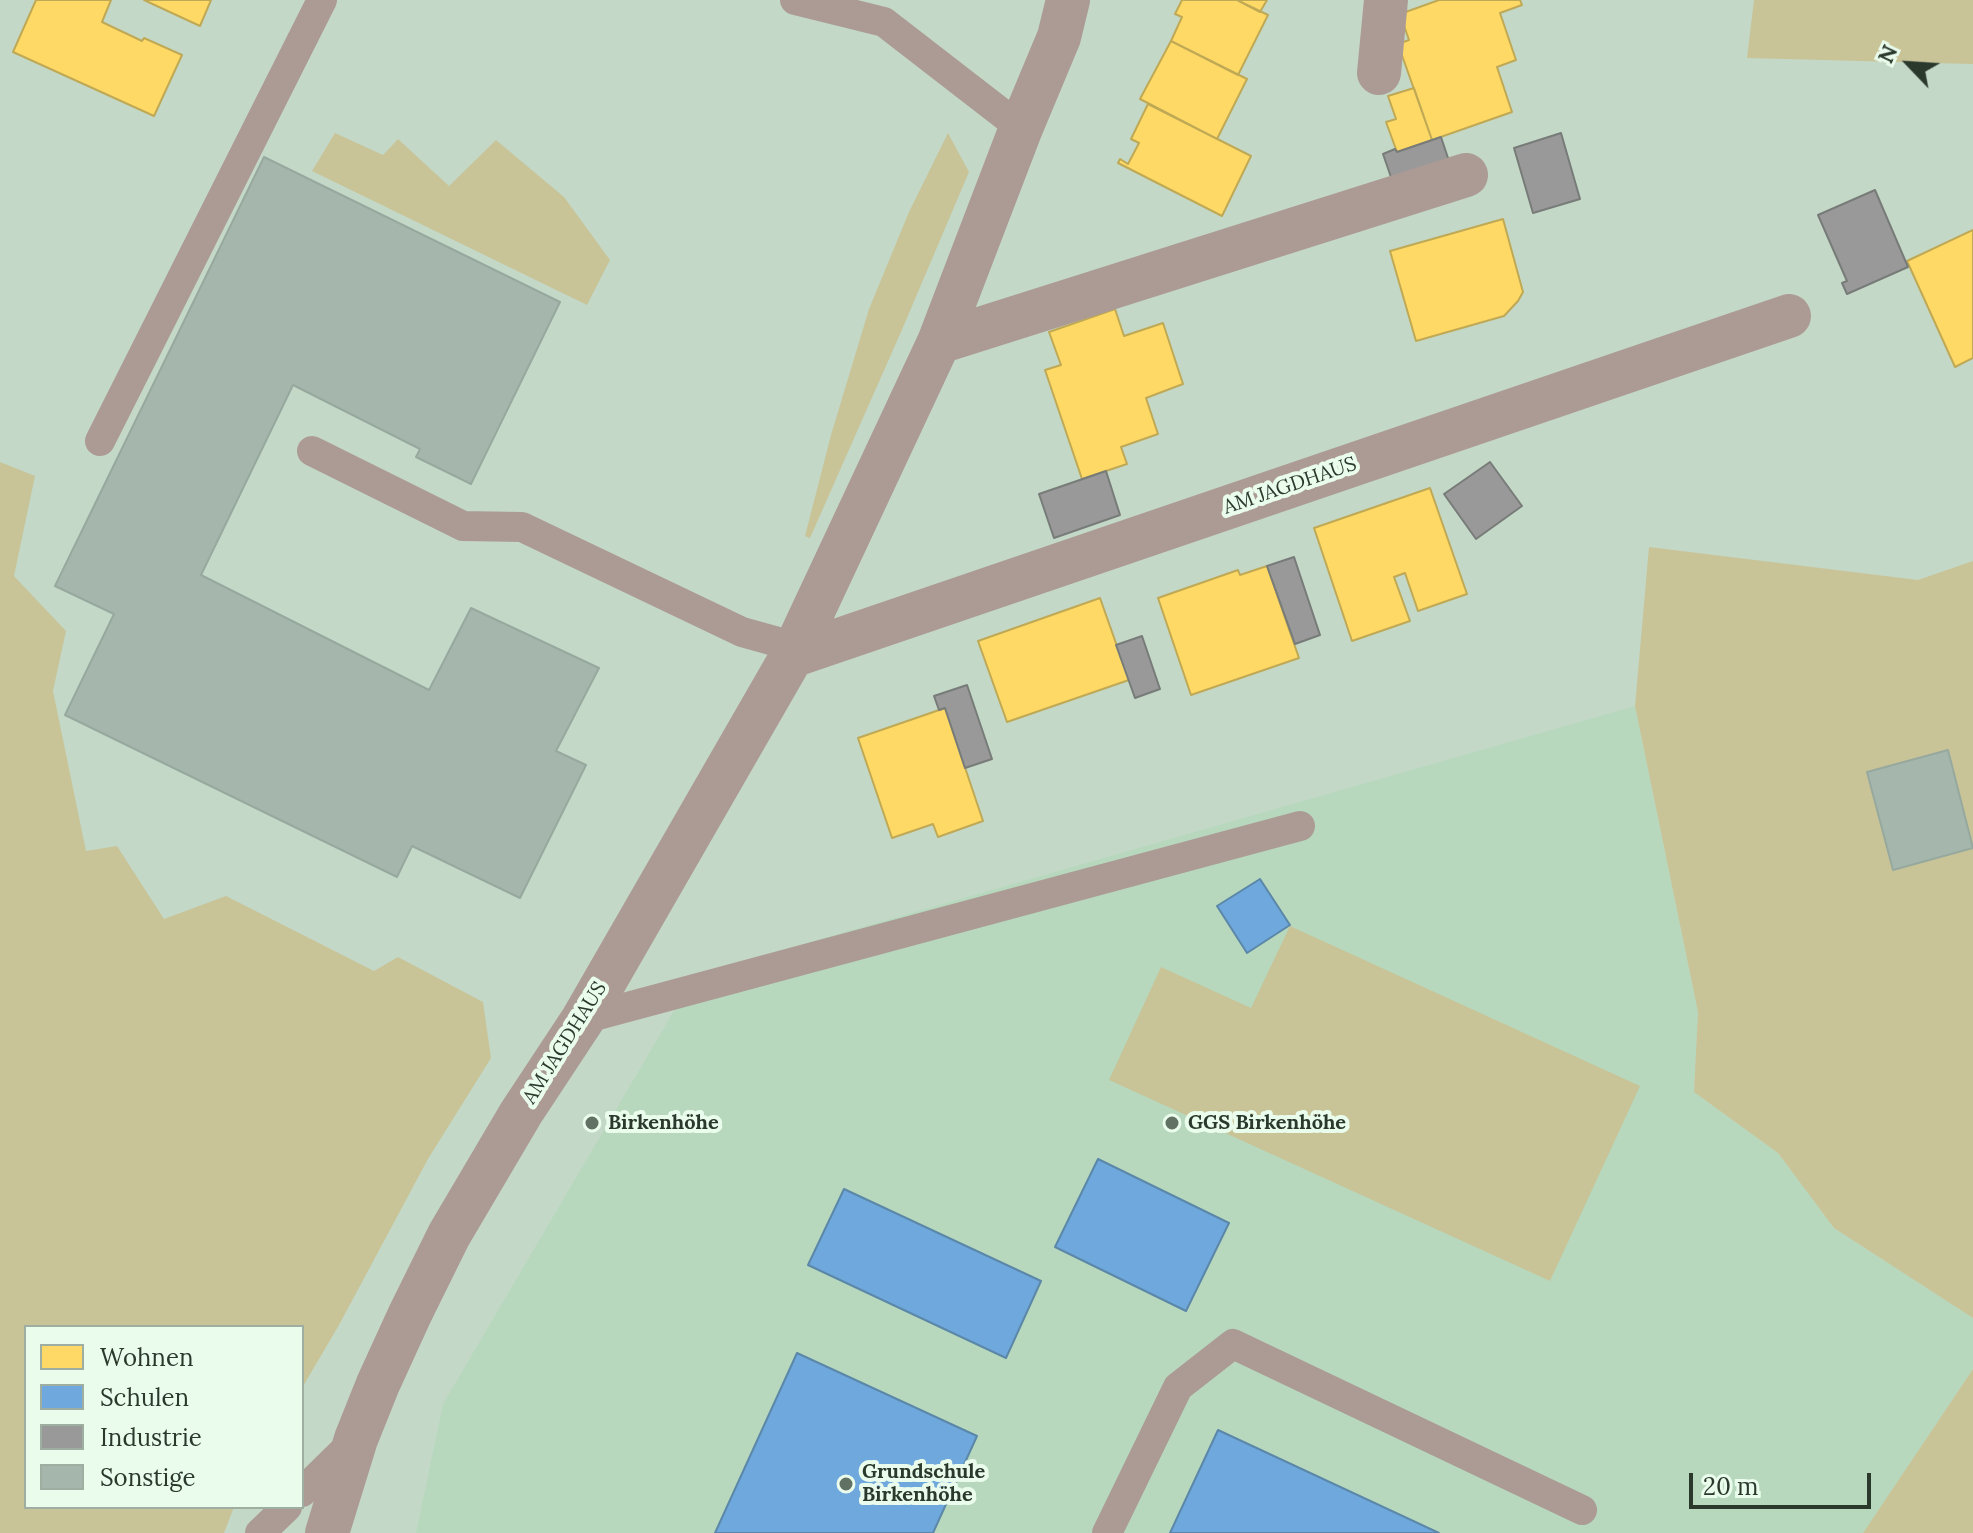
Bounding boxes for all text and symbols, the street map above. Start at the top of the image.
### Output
north arrow [1869,24,1949,104]
text: N [1871,40,1904,67]
street label: AM JAGDHAUS [1220,452,1360,520]
street label: AM JAGDHAUS [518,977,612,1109]
place label: Birkenhöhe [608,1111,719,1135]
place label: GGS Birkenhöhe [1188,1111,1346,1135]
marker: Birkenhöhe [583,1114,601,1132]
marker: GGS Birkenhöhe [1163,1114,1181,1132]
legend [24,1325,304,1509]
text: Wohnen [100,1342,194,1373]
text: Schulen [100,1382,189,1413]
text: Industrie [100,1422,202,1453]
scale bar [1693,1457,1875,1507]
place label: Grundschule Birkenhöhe [862,1460,985,1507]
text: Sonstige [100,1462,196,1493]
text: 20 m [1703,1471,1759,1502]
marker: Grundschule Birkenhöhe [837,1475,855,1493]

